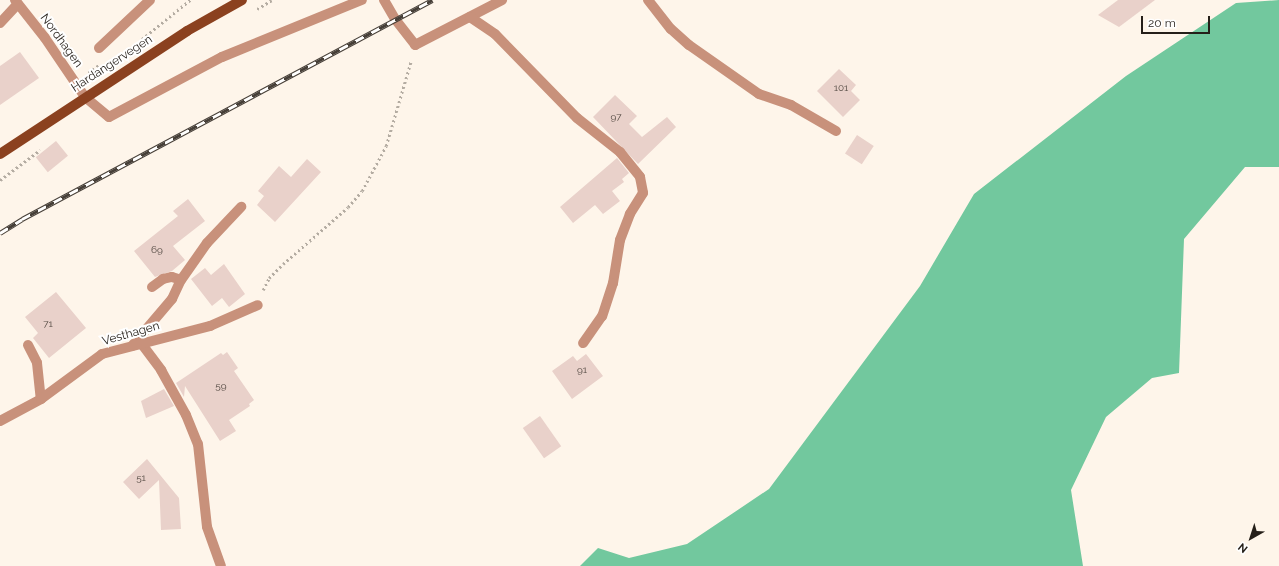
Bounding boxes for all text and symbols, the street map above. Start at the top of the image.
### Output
scale bar [1143,8,1212,34]
street label: Nordhagen [37,11,85,71]
text: 20 m [1148,16,1176,30]
street label: Hardangervegen [69,32,155,96]
house number: 101 [834,82,848,94]
house number: 97 [610,111,622,123]
house number: 69 [151,244,163,256]
house number: 71 [43,318,53,330]
street label: Vesthagen [101,319,161,349]
house number: 91 [577,364,587,376]
house number: 59 [215,380,227,392]
house number: 51 [136,472,146,484]
north arrow [1231,518,1271,558]
text: N [1236,540,1250,555]

